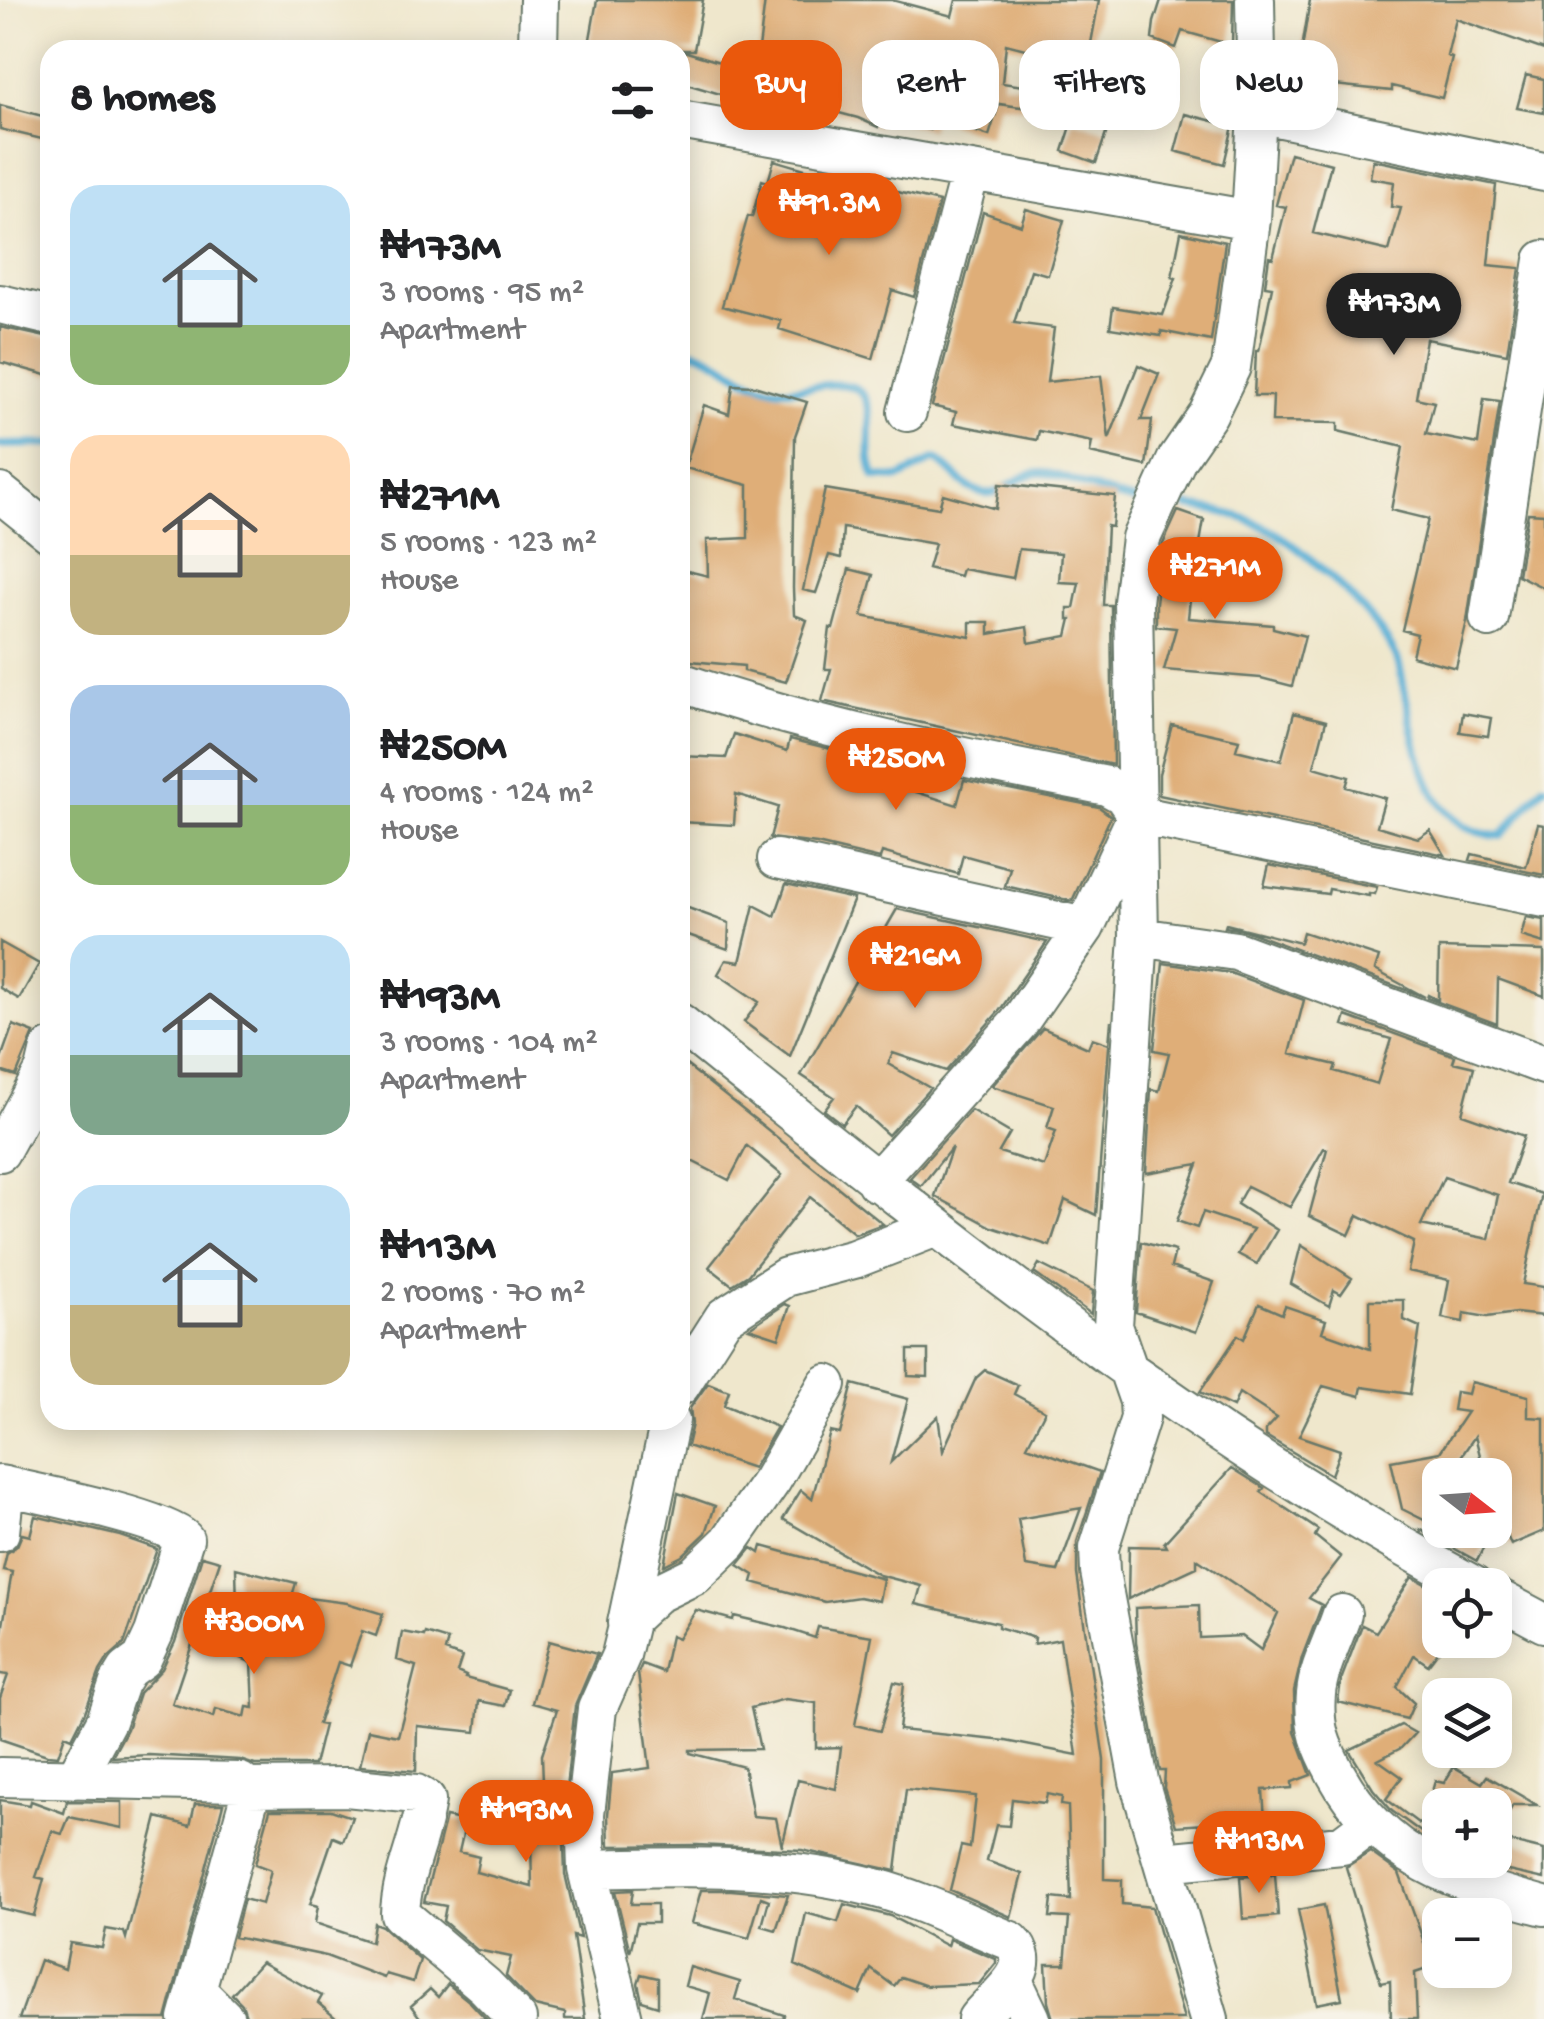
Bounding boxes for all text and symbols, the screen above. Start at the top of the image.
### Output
chip: Buy [720,40,842,130]
chip: Rent [862,40,999,130]
chip: Filters [1019,40,1180,130]
chip: New [1200,40,1338,130]
icon: filters [605,73,660,128]
text: 8 homes [70,76,214,125]
pin: ₦91.3M [748,173,910,258]
text: ₦91.3M [779,186,879,224]
icon: home [150,225,270,345]
text: ₦173M [380,226,500,275]
pin: ₦173M [1324,273,1464,358]
text: 3 rooms · 95 m² [380,275,584,313]
text: ₦173M [1348,286,1440,324]
text: Apartment [380,313,524,351]
icon: home [150,475,270,595]
text: ₦271M [380,476,499,525]
text: 5 rooms · 123 m² [380,525,597,563]
pin: ₦271M [1145,537,1285,622]
text: ₦271M [1170,550,1260,588]
text: House [380,563,458,601]
icon: home [150,725,270,845]
text: ₦250M [380,726,506,775]
pin: ₦250M [826,728,966,813]
text: ₦250M [848,741,944,779]
text: 4 rooms · 124 m² [380,775,594,813]
text: House [380,813,458,851]
pin: ₦216M [845,926,985,1011]
text: ₦216M [870,939,960,977]
icon: home [150,975,270,1095]
text: ₦193M [380,976,499,1025]
text: 3 rooms · 104 m² [380,1025,598,1063]
text: Apartment [380,1063,524,1101]
icon: home [150,1225,270,1345]
text: ₦113M [380,1226,495,1275]
text: 2 rooms · 70 m² [380,1275,585,1313]
text: Apartment [380,1313,524,1351]
north arrow [1422,1458,1512,1548]
map controls [1422,1458,1512,1988]
button: locate [1422,1568,1512,1658]
pin: ₦300M [184,1592,324,1677]
text: ₦300M [205,1605,303,1643]
button: layers [1422,1678,1512,1768]
pin: ₦193M [456,1780,596,1865]
button: + [1422,1788,1512,1878]
text: ₦193M [481,1793,571,1831]
pin: ₦113M [1189,1811,1329,1896]
text: ₦113M [1215,1824,1303,1862]
button: − [1422,1898,1512,1988]

